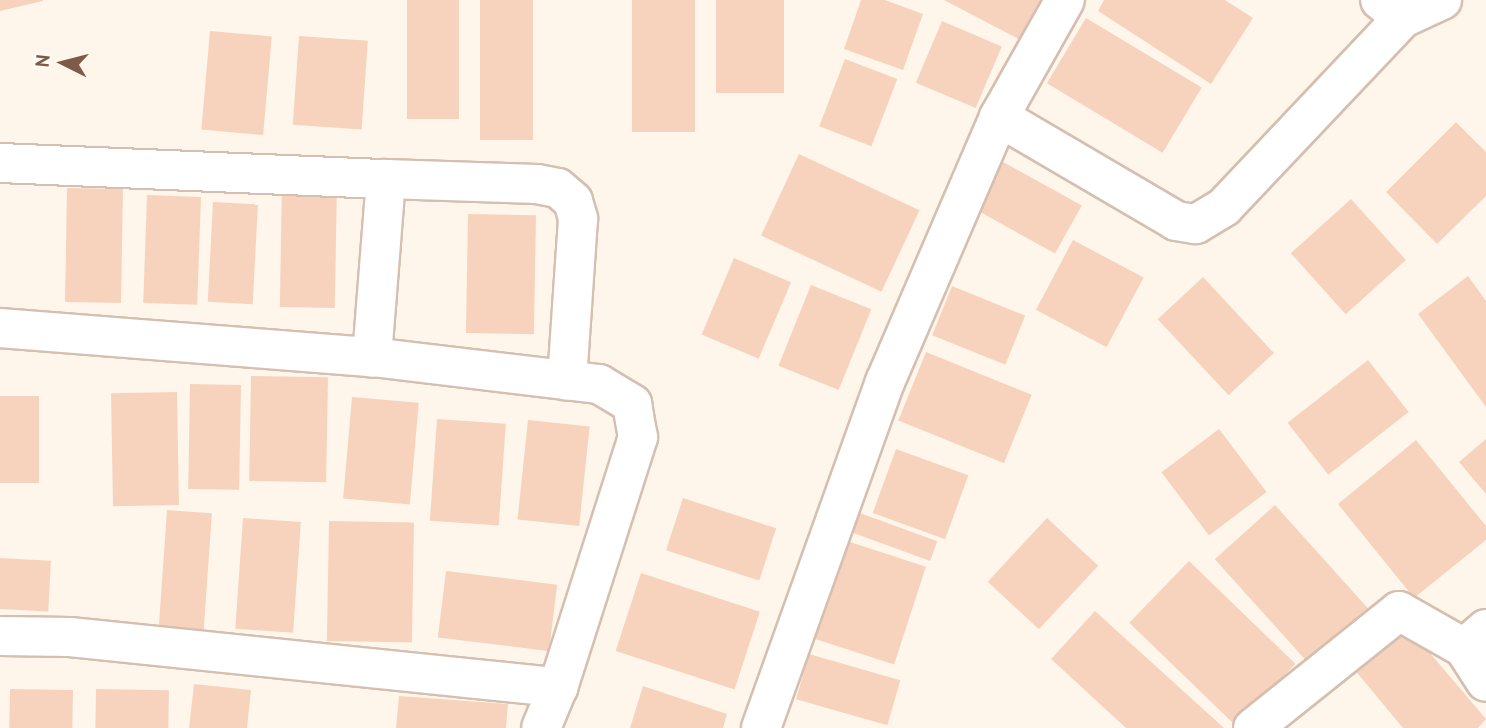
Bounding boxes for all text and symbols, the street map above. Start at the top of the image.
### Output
north arrow [28,28,98,98]
text: N [30,53,55,68]

